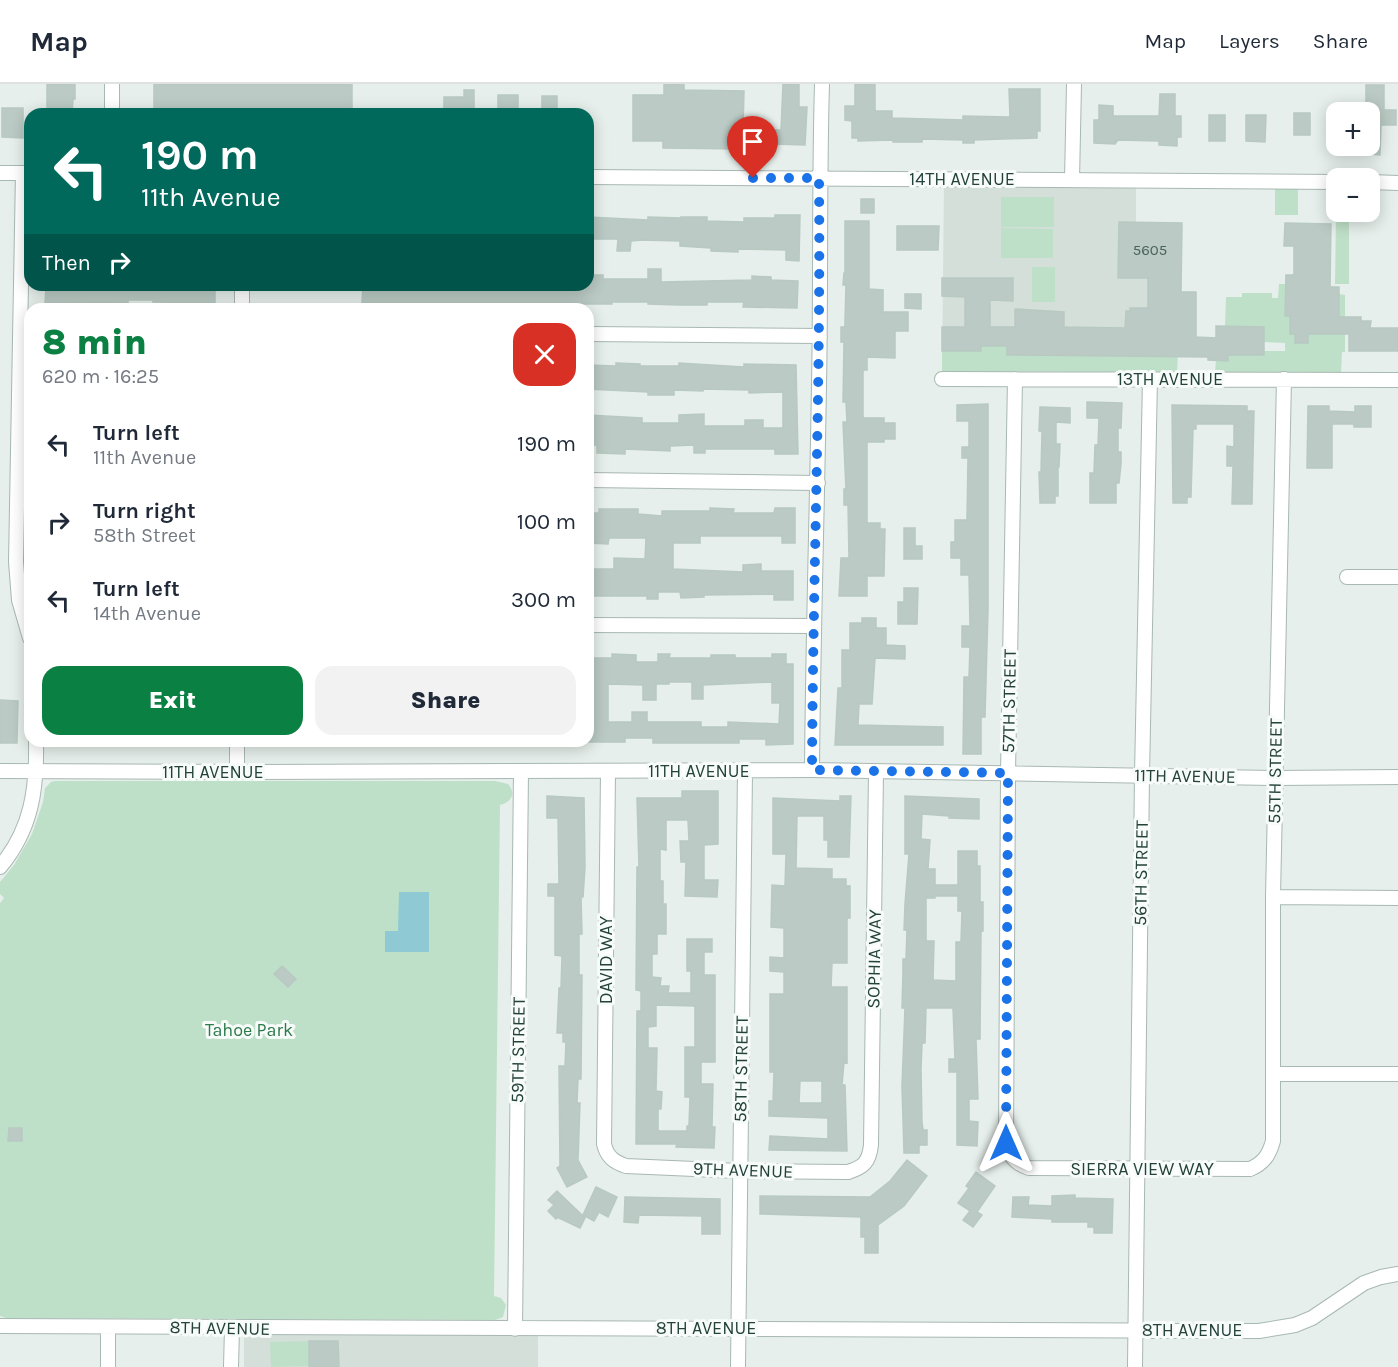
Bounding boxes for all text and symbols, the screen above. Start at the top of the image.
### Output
text: Map [30,25,88,58]
text: Map [1144,29,1186,53]
text: Layers [1219,29,1280,53]
text: Share [1313,29,1368,53]
map controls [1326,102,1380,222]
button: + [1326,102,1380,156]
pin [727,116,778,178]
icon: arrive [736,125,769,158]
text: 190 m [141,130,259,180]
icon: left [42,132,120,210]
street label: 14TH AVENUE [909,168,1015,190]
button: − [1326,168,1380,222]
text: 11th Avenue [141,181,281,213]
house number: 5605 [1133,241,1167,259]
icon: right [103,246,136,279]
text: Then [42,250,91,276]
text: 8 min [42,321,147,363]
button: close [513,323,576,386]
text: 620 m · 16:25 [42,365,159,388]
street label: 13TH AVENUE [1117,368,1223,390]
text: Turn left [93,420,180,446]
icon: left [42,428,75,461]
text: 190 m [517,431,576,457]
text: 11th Avenue [93,446,196,469]
text: Turn right [93,498,196,524]
icon: right [42,506,75,539]
text: 100 m [517,509,576,535]
text: 58th Street [93,524,196,547]
text: Turn left [93,576,180,602]
icon: left [42,584,75,617]
text: 300 m [511,587,576,613]
text: 14th Avenue [93,602,201,625]
street label: 57TH STREET [997,649,1021,753]
button: Exit [42,666,303,735]
button: Share [315,666,576,735]
street label: 55TH STREET [1263,718,1287,824]
street label: 11TH AVENUE [648,760,750,782]
street label: 11TH AVENUE [162,761,264,783]
street label: 11TH AVENUE [1134,764,1236,788]
street label: 56TH STREET [1129,820,1153,926]
street label: SOPHIA WAY [862,909,886,1009]
street label: DAVID WAY [595,916,617,1004]
street label: 59TH STREET [506,997,530,1103]
street label: 58TH STREET [729,1015,753,1123]
park label: Tahoe Park [205,1019,293,1041]
position arrow [974,1111,1038,1175]
street label: 9TH AVENUE [693,1157,793,1183]
street label: SIERRA VIEW WAY [1070,1158,1214,1180]
street label: 8TH AVENUE [169,1316,271,1340]
street label: 8TH AVENUE [656,1317,756,1339]
street label: 8TH AVENUE [1142,1319,1242,1341]

